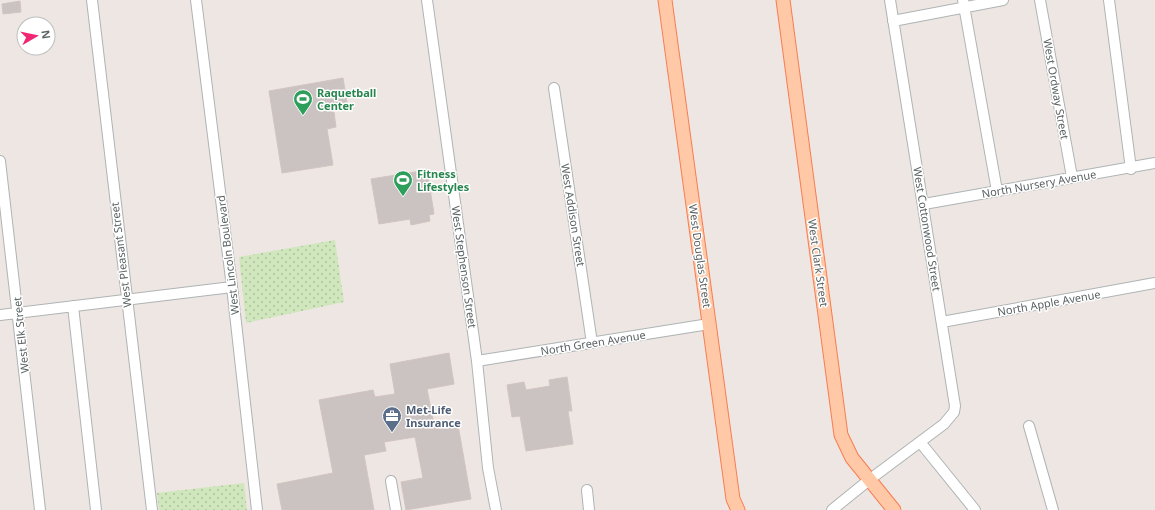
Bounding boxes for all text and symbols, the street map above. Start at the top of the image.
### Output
north arrow [16,16,56,56]
text: N [38,29,54,40]
street label: West Ordway Street [1040,37,1073,140]
place label: Raquetball Center [317,85,376,113]
sports icon: Raquetball Center [292,88,314,116]
street label: West Addison Street [558,162,589,267]
place label: Fitness Lifestyles [417,166,470,194]
street label: West Cottonwood Street [910,166,945,292]
street label: North Nursery Avenue [980,166,1097,201]
sports icon: Fitness Lifestyles [392,169,414,197]
street label: West Lincoln Boulevard [213,194,242,316]
street label: West Pleasant Street [107,202,134,309]
street label: West Douglas Street [686,203,715,309]
street label: West Stephenson Street [448,205,481,329]
street label: West Clark Street [805,218,832,308]
street label: North Apple Avenue [996,286,1102,319]
street label: West Elk Street [9,296,32,374]
street label: North Green Avenue [539,327,647,358]
place label: Met-Life Insurance [406,402,461,430]
office icon: Met-Life Insurance [381,405,403,433]

